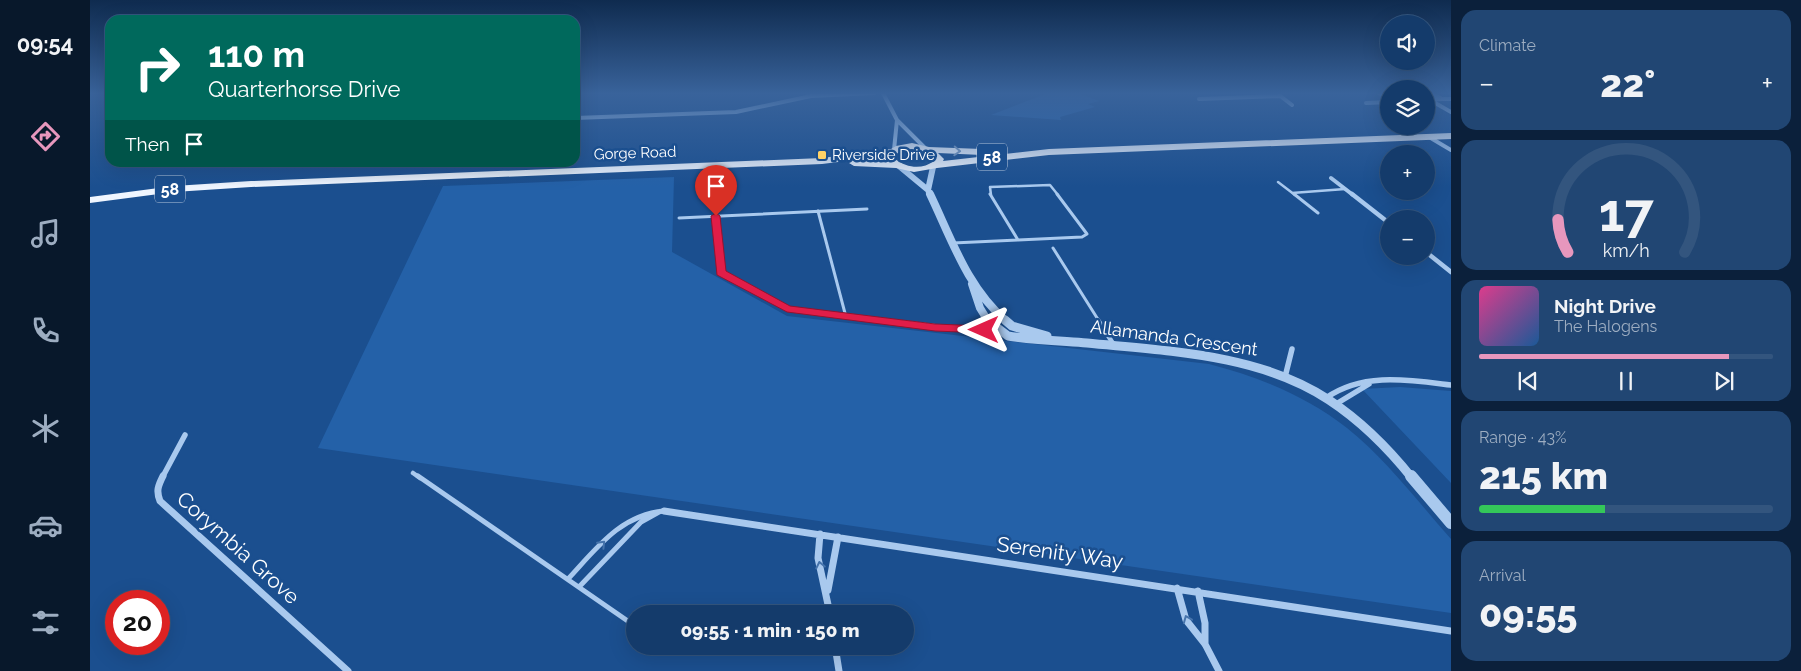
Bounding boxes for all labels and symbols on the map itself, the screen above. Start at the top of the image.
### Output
street label: Gorge Road [593,143,677,163]
road number: 58 [977,144,1007,170]
one-way arrow [954,145,962,156]
place label: Riverside Drive [832,146,935,164]
marker: Riverside Drive [816,149,828,161]
pin [695,165,737,216]
road number: 58 [155,175,185,202]
position arrow [957,303,1009,355]
street label: Allamanda Crescent [1089,315,1259,360]
street label: Corymbia Grove [172,486,305,609]
street label: Serenity Way [995,531,1125,574]
one-way arrow [596,541,605,550]
one-way arrow [815,560,826,569]
speed limit sign: 20 [105,590,170,655]
one-way arrow [1182,615,1193,624]

